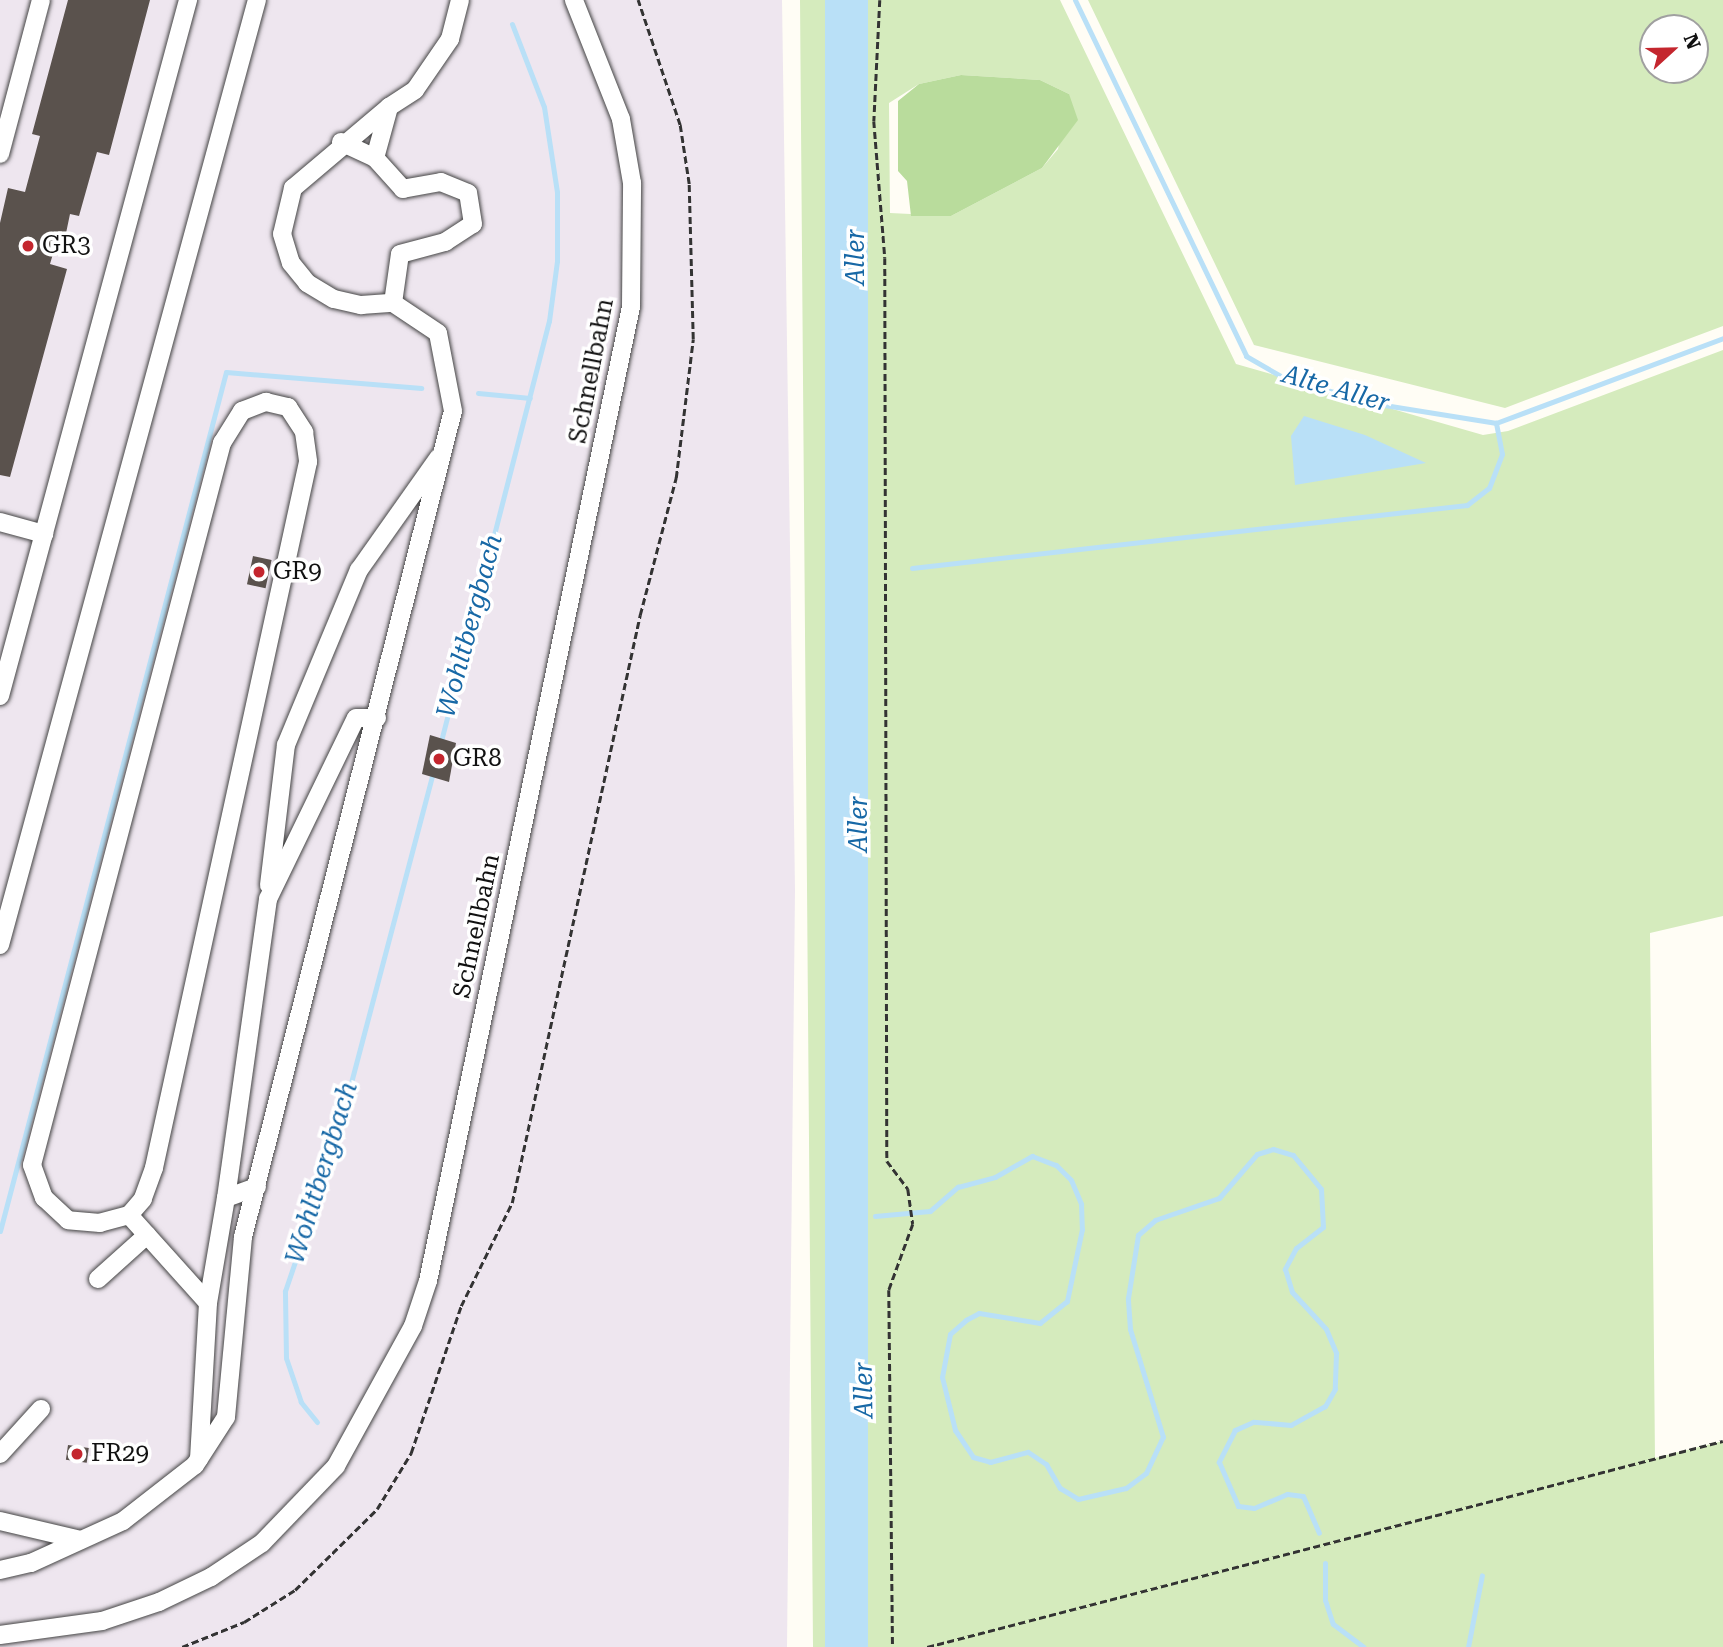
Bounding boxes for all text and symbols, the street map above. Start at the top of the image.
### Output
north arrow [1639,14,1709,84]
text: N [1679,31,1705,53]
water label: Aller [840,229,872,285]
place label: GR3 [42,232,91,260]
marker: GR3 [20,238,36,254]
street label: Schnellbahn [564,296,620,446]
water label: Alte Aller [1279,359,1393,419]
water label: Wohltbergbach [431,531,509,721]
place label: GR9 [273,558,322,586]
marker: GR9 [251,564,267,580]
place label: GR8 [453,745,502,773]
marker: GR8 [431,751,447,767]
water label: Aller [843,796,875,852]
street label: Schnellbahn [448,851,506,1001]
water label: Wohltbergbach [279,1078,365,1268]
water label: Aller [848,1362,880,1418]
place label: FR29 [91,1440,149,1468]
marker: FR29 [69,1446,85,1462]

